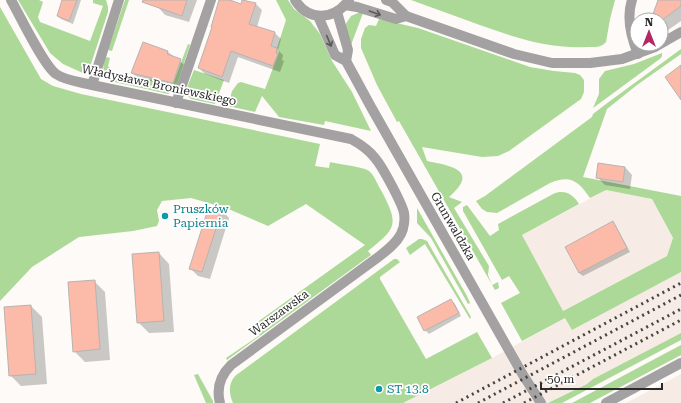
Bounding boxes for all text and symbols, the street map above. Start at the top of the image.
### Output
one-way arrow [369,9,381,17]
north arrow [629,12,669,52]
text: N [645,16,654,29]
one-way arrow [325,35,333,47]
street label: Władysława Broniewskiego [80,62,238,108]
street label: Grunwaldzka [428,189,478,263]
place label: Pruszków Papiernia [173,202,229,230]
marker: Pruszków Papiernia [160,211,170,221]
street label: Warszawska [247,287,312,339]
scale bar [541,365,662,391]
text: 50 m [547,372,574,386]
place label: ST 13.8 [387,382,429,396]
marker: ST 13.8 [374,384,384,394]

